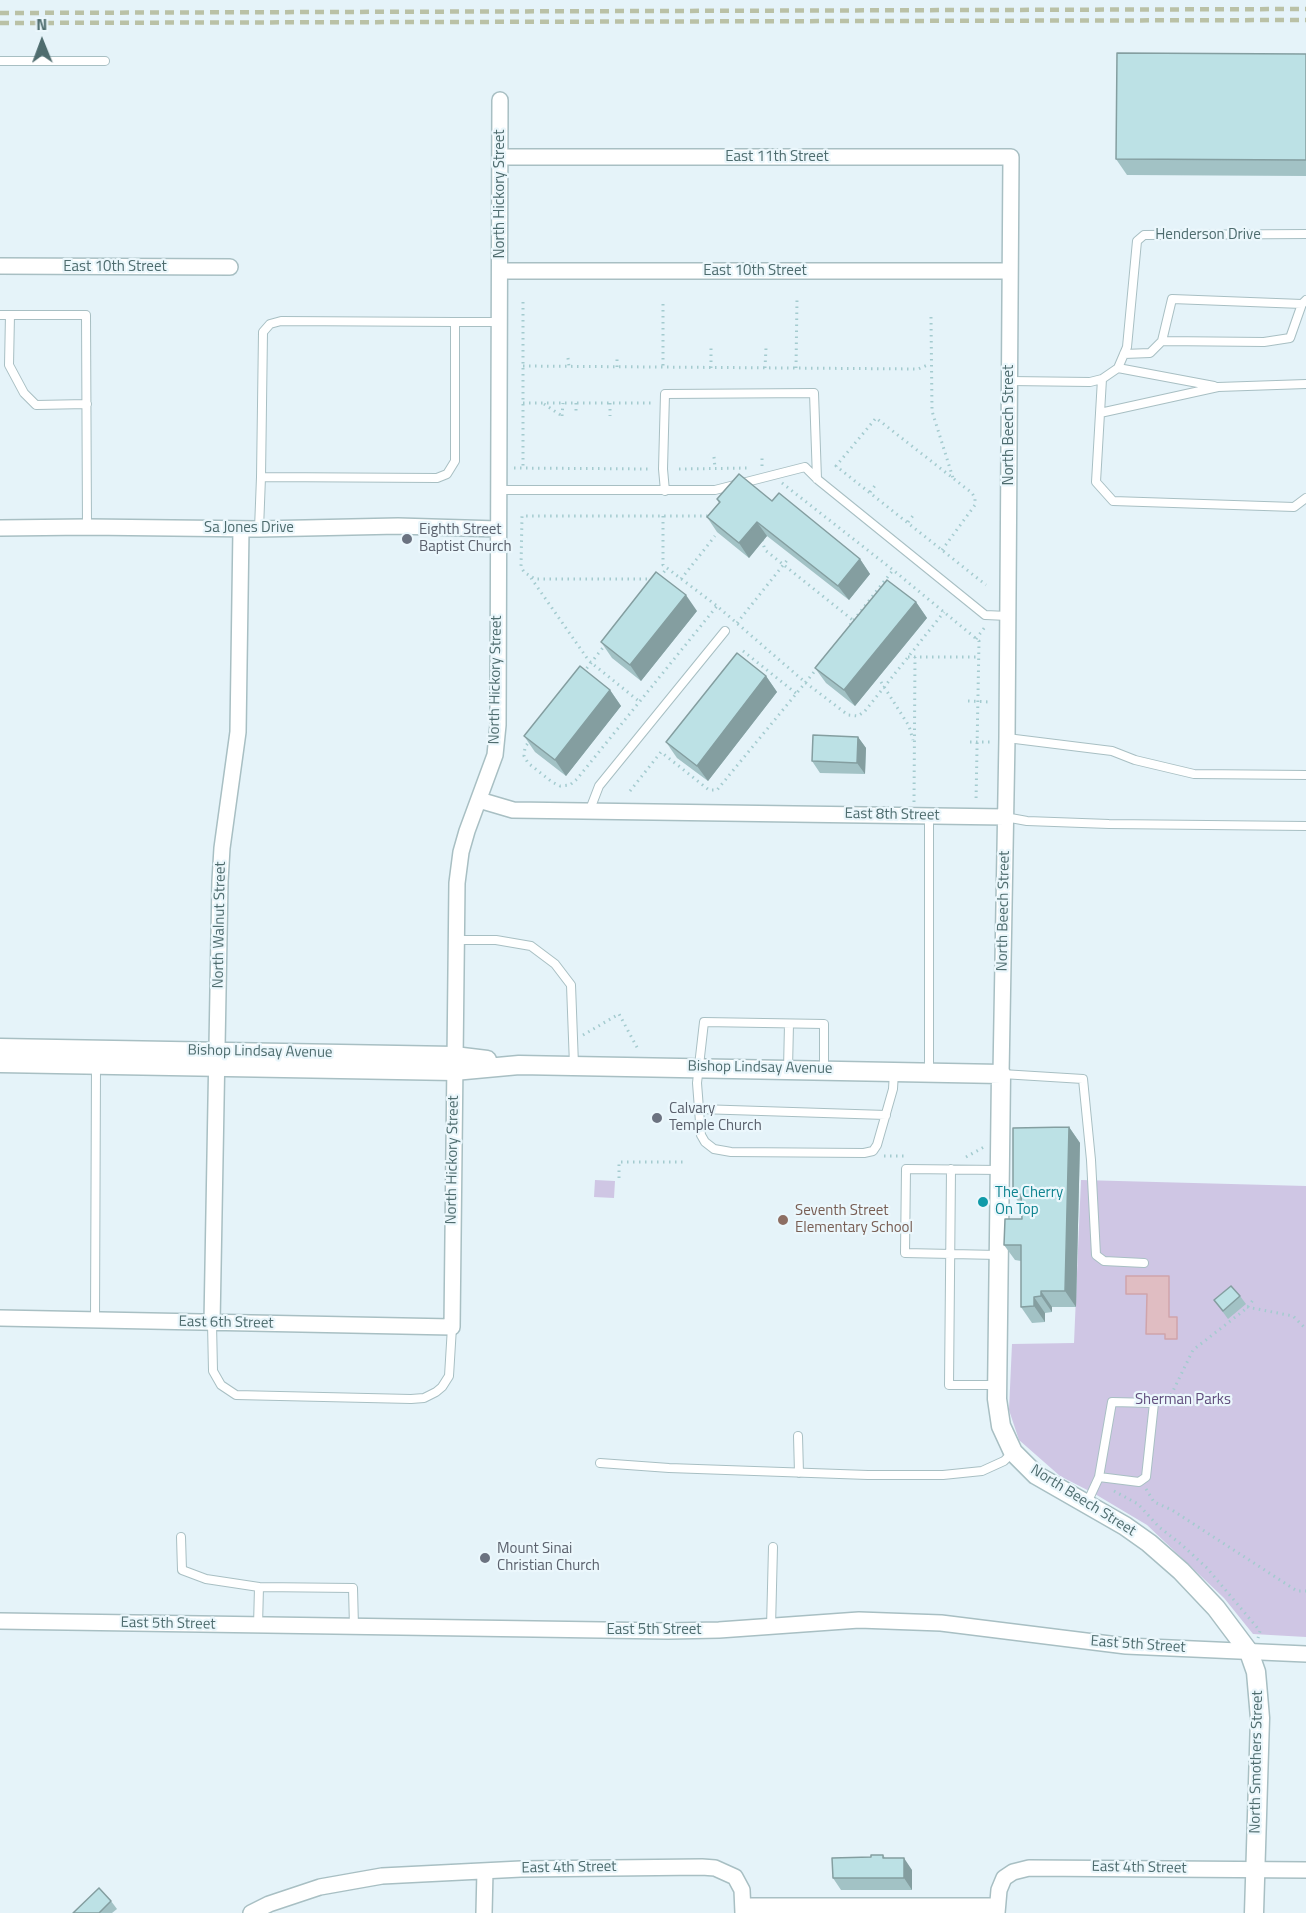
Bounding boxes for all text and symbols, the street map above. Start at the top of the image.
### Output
north arrow [12,12,72,72]
text: N [36,12,47,36]
street label: North Hickory Street [491,129,509,259]
street label: East 11th Street [725,148,829,166]
street label: Henderson Drive [1155,226,1261,244]
street label: East 10th Street [63,258,167,276]
street label: East 10th Street [703,262,807,280]
street label: North Beech Street [1000,365,1018,485]
street label: Sa Jones Drive [204,519,294,537]
place label: Eighth Street Baptist Church [419,521,512,556]
marker: Eighth Street Baptist Church [400,532,414,546]
street label: North Hickory Street [486,615,506,745]
street label: East 8th Street [844,805,940,825]
street label: North Beech Street [994,850,1014,972]
street label: North Walnut Street [210,861,230,989]
street label: Bishop Lindsay Avenue [187,1042,333,1062]
street label: Bishop Lindsay Avenue [687,1058,833,1078]
street label: North Hickory Street [443,1095,463,1225]
place label: Calvary Temple Church [669,1100,762,1135]
marker: Calvary Temple Church [650,1111,664,1125]
place label: The Cherry On Top [995,1184,1063,1219]
marker: The Cherry On Top [976,1195,990,1209]
place label: Seventh Street Elementary School [795,1202,913,1237]
marker: Seventh Street Elementary School [776,1213,790,1227]
street label: East 6th Street [178,1313,274,1333]
park label: Sherman Parks [1135,1391,1231,1409]
street label: North Beech Street [1027,1461,1139,1541]
place label: Mount Sinai Christian Church [497,1540,600,1575]
marker: Mount Sinai Christian Church [478,1551,492,1565]
street label: East 5th Street [120,1614,216,1634]
street label: East 5th Street [606,1621,702,1639]
street label: East 5th Street [1090,1633,1186,1657]
street label: North Smothers Street [1247,1690,1267,1834]
street label: East 4th Street [521,1858,617,1878]
street label: East 4th Street [1091,1858,1187,1878]

